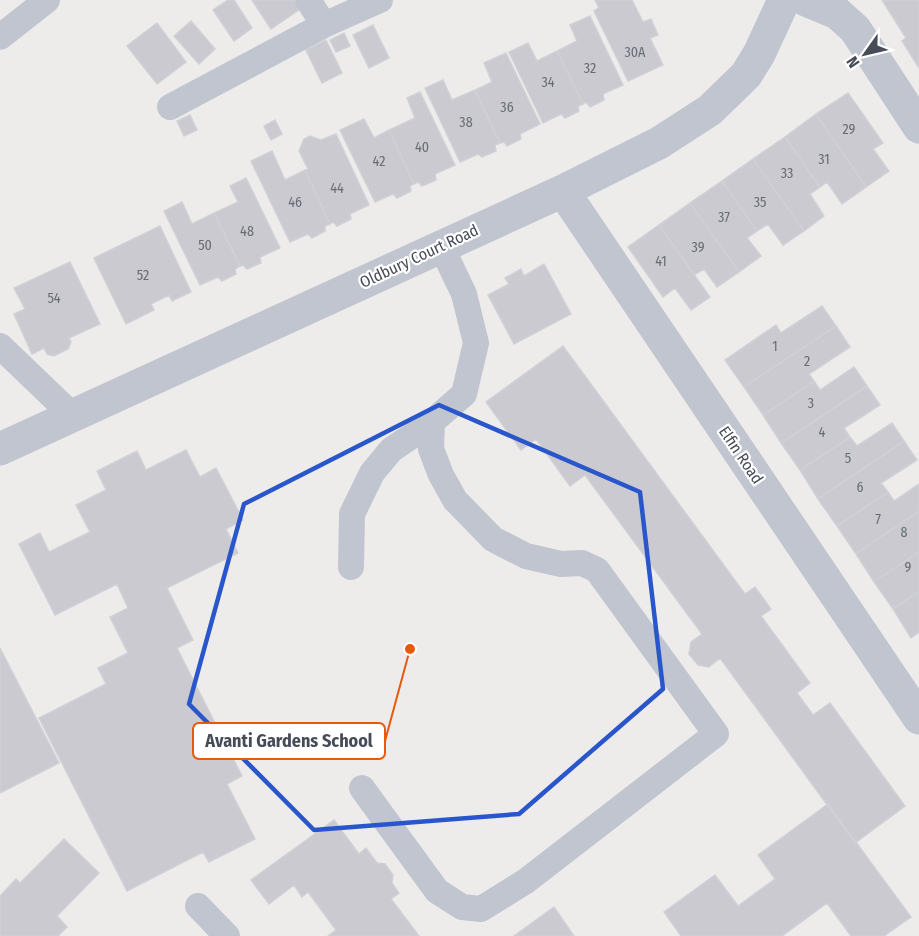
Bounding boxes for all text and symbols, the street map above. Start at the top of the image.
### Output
north arrow [835,24,895,84]
house number: 30A [625,44,646,61]
text: N [842,53,864,71]
house number: 32 [584,60,596,77]
house number: 34 [541,74,555,91]
house number: 36 [500,99,514,116]
house number: 38 [459,114,473,131]
house number: 29 [843,121,856,138]
house number: 40 [415,139,429,156]
house number: 31 [818,151,830,168]
house number: 42 [373,153,385,170]
house number: 33 [781,165,793,182]
house number: 44 [330,180,344,197]
house number: 46 [288,194,302,211]
house number: 35 [754,194,766,211]
house number: 37 [718,209,730,226]
street label: Oldbury Court Road [357,220,481,292]
house number: 48 [240,223,254,240]
house number: 50 [198,237,212,254]
house number: 39 [692,239,705,256]
house number: 41 [655,253,667,270]
house number: 52 [137,267,149,284]
house number: 54 [47,290,61,307]
house number: 1 [772,338,778,355]
house number: 2 [804,353,810,370]
house number: 3 [808,395,814,412]
street label: Elfin Road [715,423,767,487]
house number: 4 [819,424,826,441]
house number: 5 [845,450,851,467]
house number: 6 [857,479,864,496]
house number: 7 [875,511,881,528]
house number: 8 [901,524,908,541]
house number: 9 [905,559,912,576]
callout: Avanti Gardens School [193,723,385,759]
text: Avanti Gardens School [204,730,373,752]

